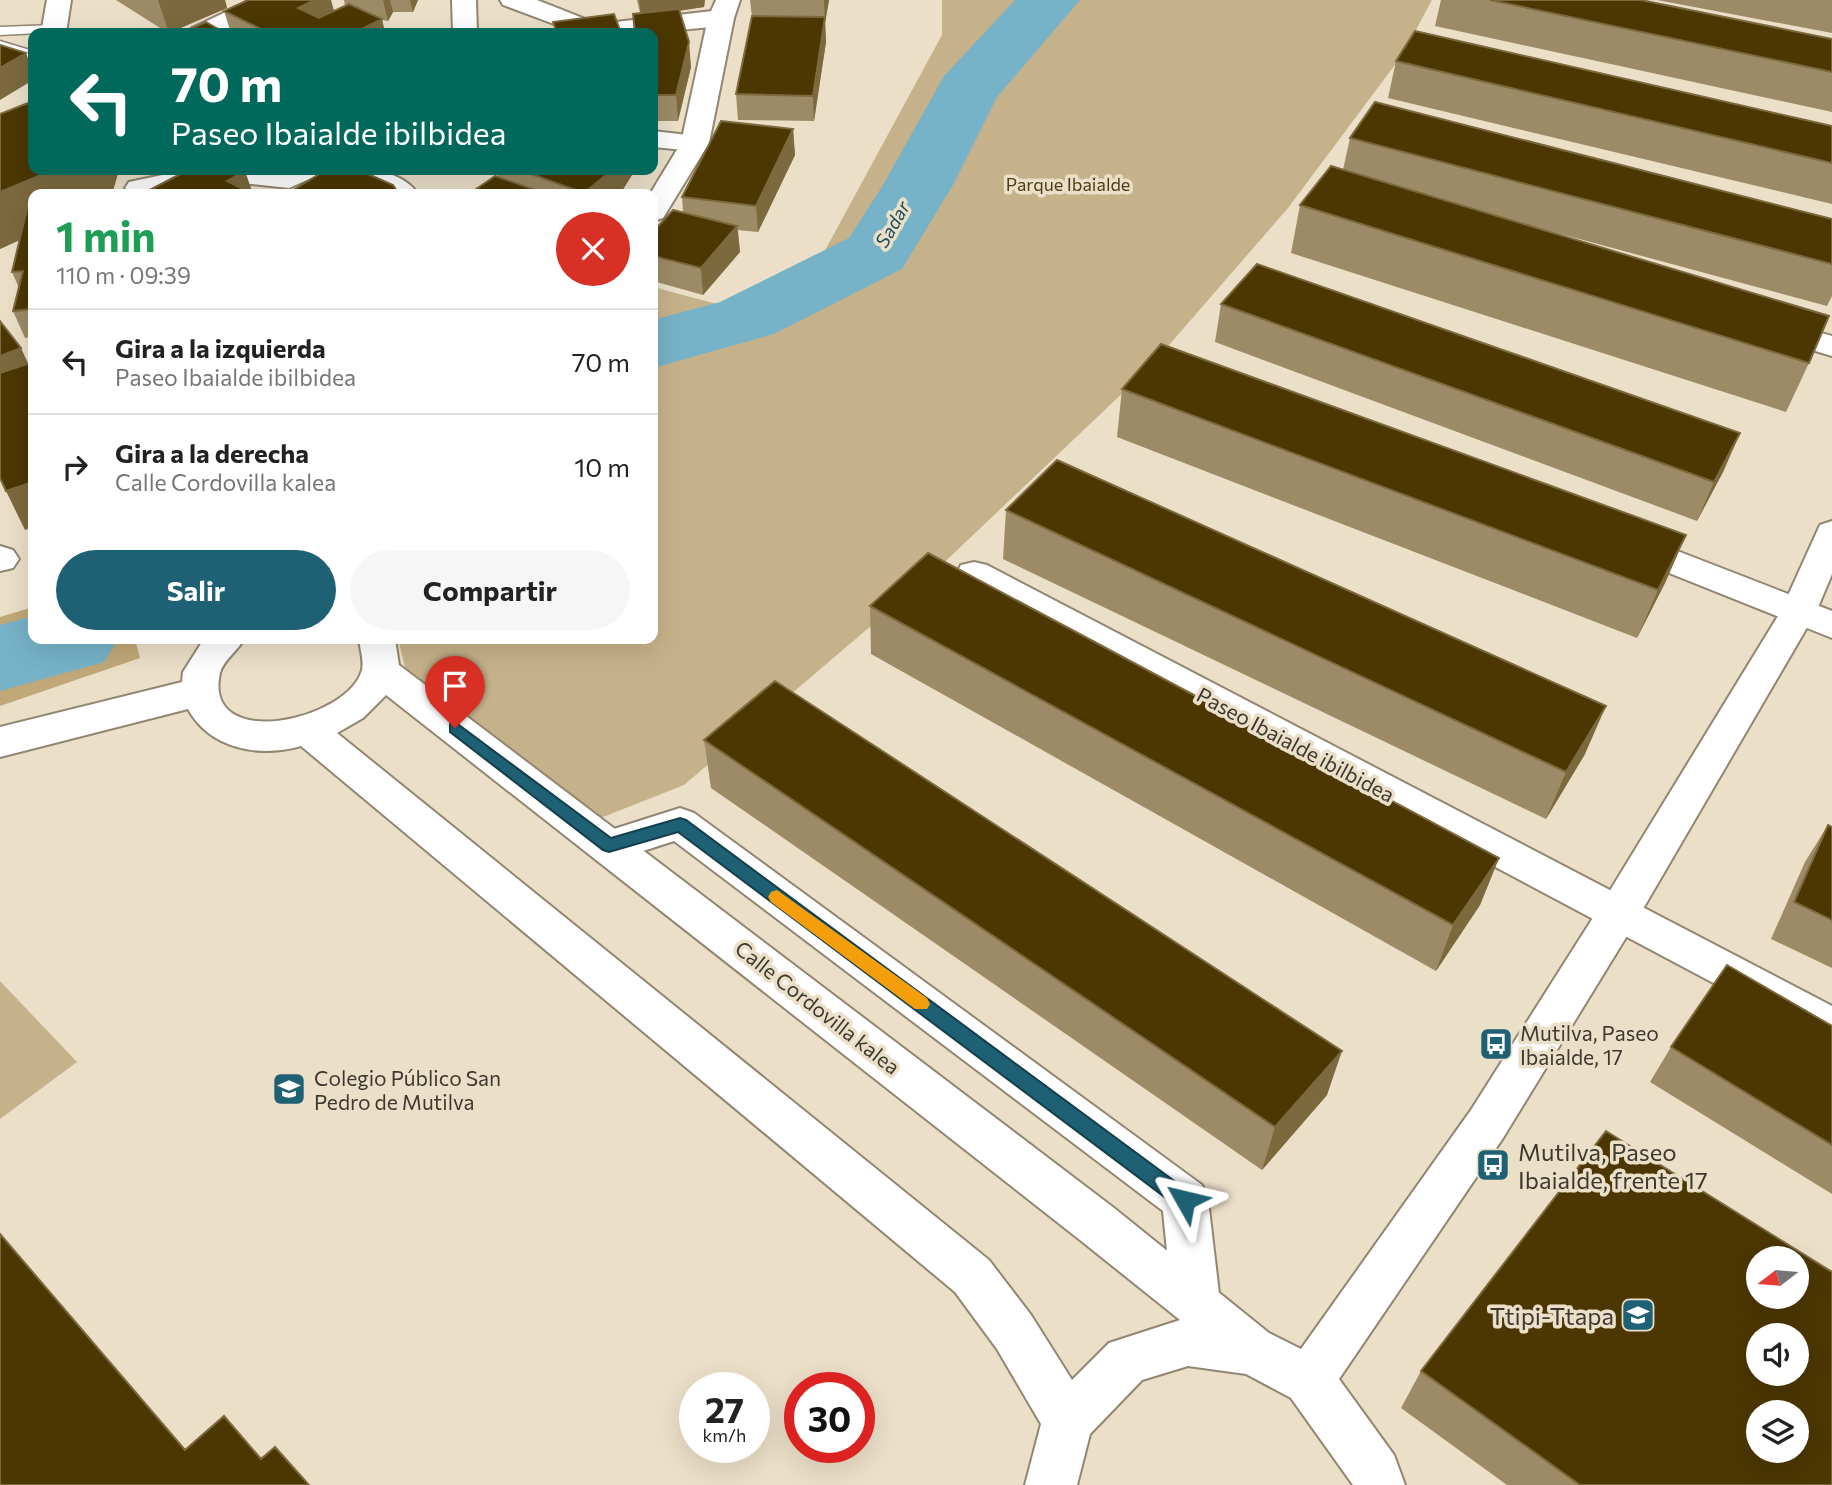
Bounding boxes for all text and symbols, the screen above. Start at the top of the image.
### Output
text: 70 m [171,52,282,112]
icon: left [56,56,147,147]
text: Paseo Ibaialde ibilbidea [171,112,506,152]
park label: Parque Ibaialde [1006,173,1130,195]
water label: Sadar [870,196,915,251]
text: 1 min [56,209,156,261]
button: close [556,212,630,286]
text: 110 m · 09:39 [56,261,191,289]
text: Gira a la izquierda [115,332,326,363]
icon: left [56,343,94,381]
text: 70 m [572,346,630,377]
text: Paseo Ibaialde ibilbidea [115,363,356,391]
text: Gira a la derecha [115,437,309,468]
icon: right [56,448,94,486]
text: 10 m [574,451,630,482]
text: Calle Cordovilla kalea [115,468,336,496]
button: Salir [56,550,336,630]
button: Compartir [350,550,630,630]
pin [425,656,485,728]
icon: arrive [436,667,474,705]
street label: Paseo Ibaialde ibilbidea [1193,681,1399,807]
street label: Calle Cordovilla kalea [731,935,905,1079]
place label: Mutilva, Paseo Ibaialde, 17 [1520,1020,1659,1069]
bus stop icon: Mutilva, Paseo Ibaialde, 17 [1477,1025,1515,1063]
place label: Colegio Público San Pedro de Mutilva [314,1065,501,1114]
school or university icon: Colegio Público San Pedro de Mutilva [270,1070,308,1108]
place label: Mutilva, Paseo Ibaialde, frente 17 [1518,1137,1708,1194]
bus stop icon: Mutilva, Paseo Ibaialde, frente 17 [1474,1146,1512,1184]
position arrow [1148,1163,1222,1237]
north arrow [1746,1246,1810,1309]
map controls [1746,1246,1809,1463]
school or university icon: Ttipi-Ttapa [1619,1296,1657,1334]
place label: Ttipi-Ttapa [1490,1301,1614,1330]
button: sound [1746,1323,1809,1386]
speed limit sign: 30 [784,1372,875,1463]
text: 27 [705,1387,744,1430]
button: layers [1746,1400,1809,1463]
text: km/h [703,1424,746,1446]

